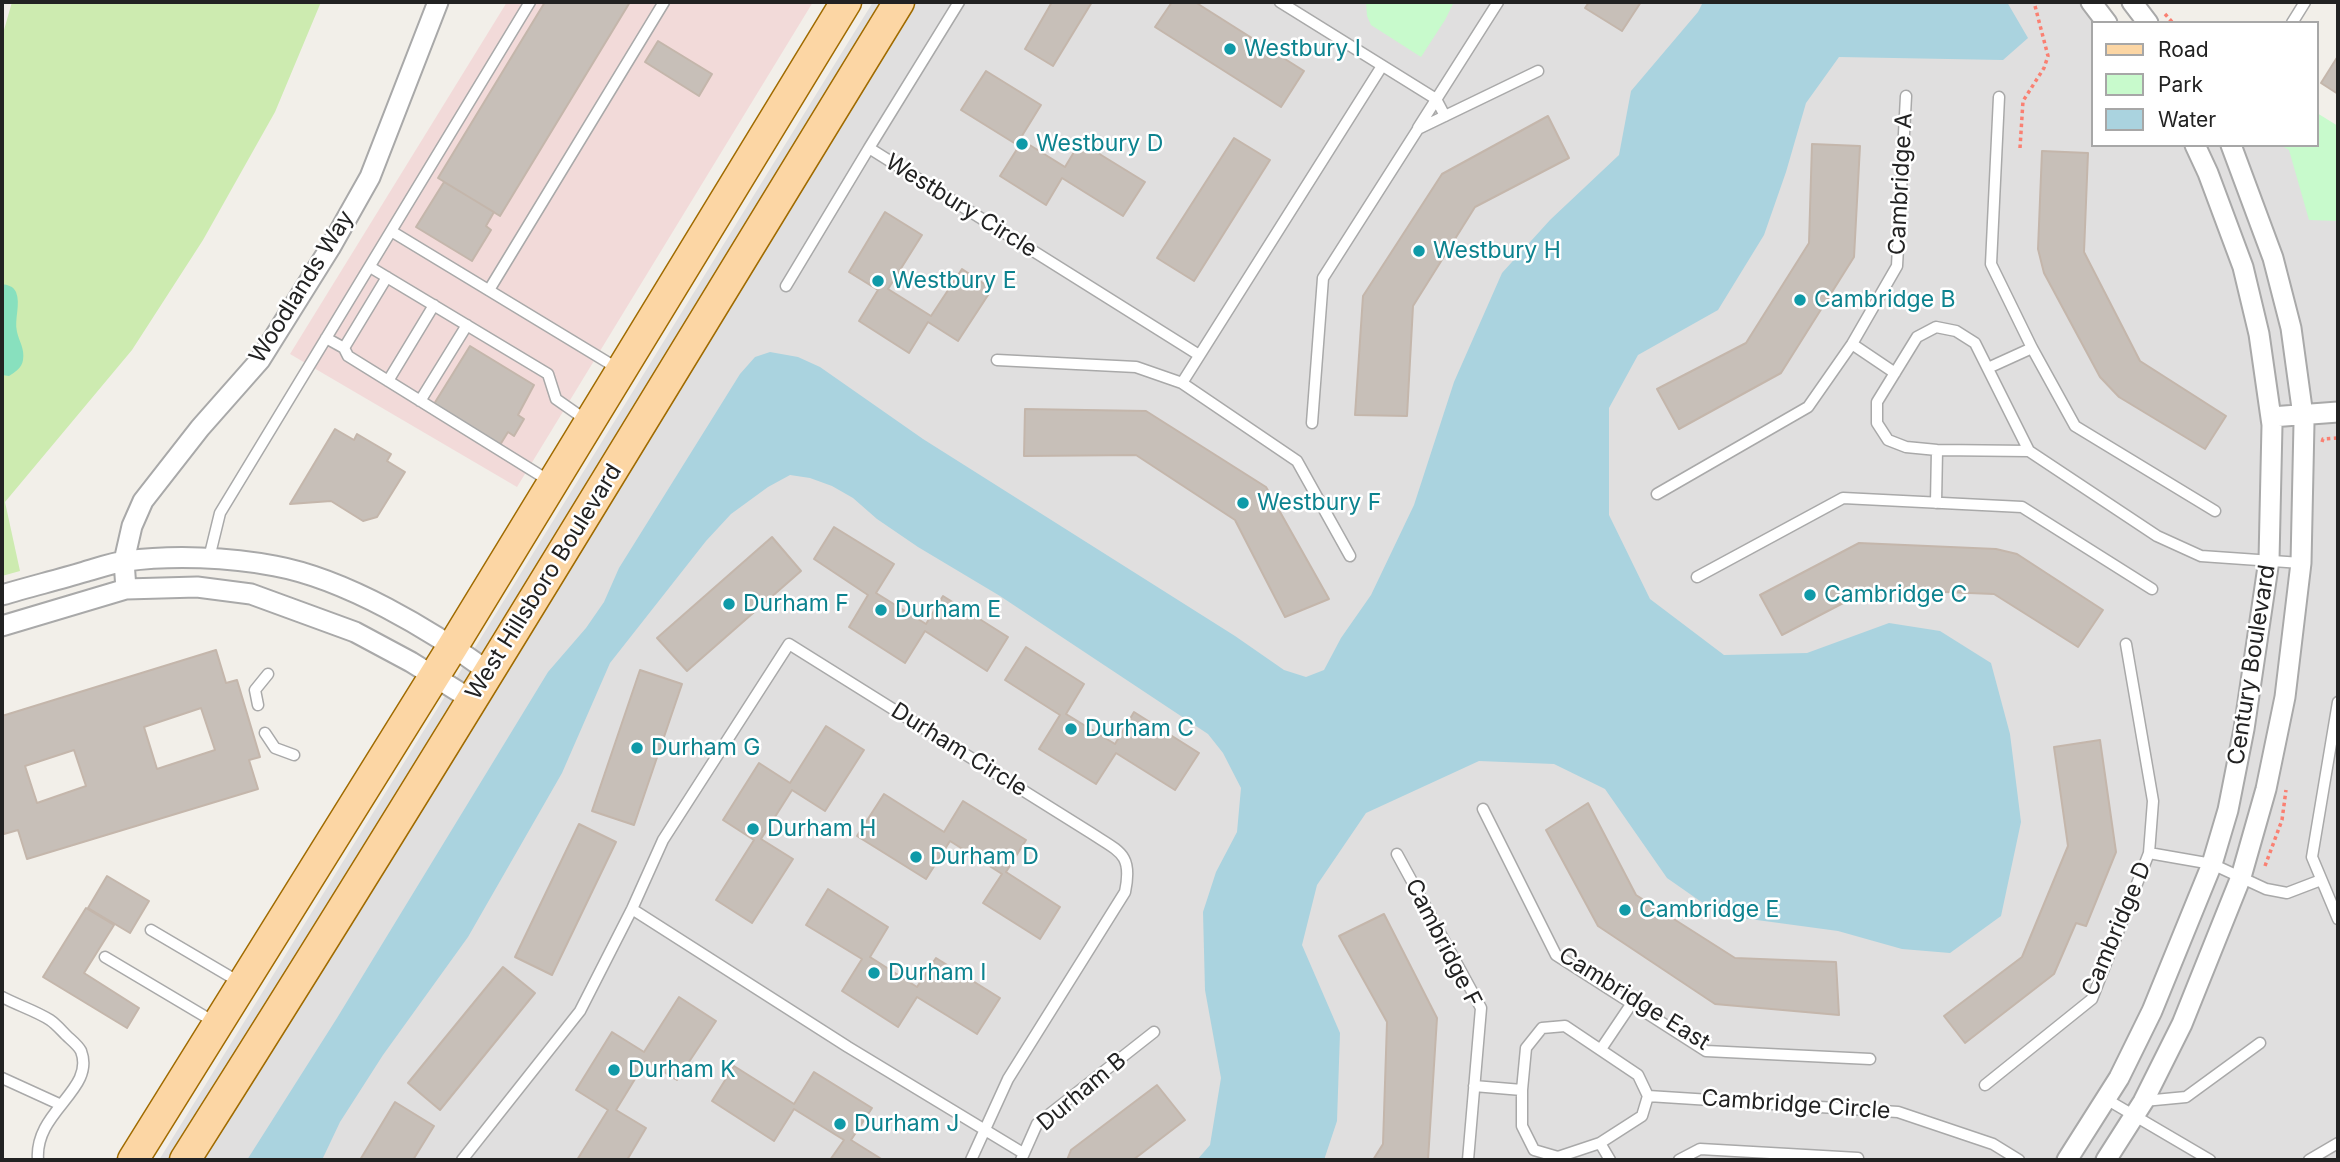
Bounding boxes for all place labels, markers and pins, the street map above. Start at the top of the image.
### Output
place label: Westbury I [1244,35,1361,63]
marker: Westbury I [1222,41,1238,57]
place label: Westbury D [1036,130,1163,158]
marker: Westbury D [1014,136,1030,152]
place label: Westbury H [1433,237,1561,265]
marker: Westbury H [1411,243,1427,259]
place label: Westbury E [892,267,1016,295]
marker: Westbury E [870,273,886,289]
place label: Cambridge B [1814,286,1956,314]
marker: Cambridge B [1792,292,1808,308]
place label: Westbury F [1257,489,1381,517]
marker: Westbury F [1235,495,1251,511]
place label: Cambridge C [1824,581,1967,609]
marker: Cambridge C [1802,587,1818,603]
place label: Durham F [743,590,849,618]
marker: Durham F [721,596,737,612]
place label: Durham E [895,596,1001,624]
marker: Durham E [873,602,889,618]
place label: Durham C [1085,715,1194,743]
marker: Durham C [1063,721,1079,737]
place label: Durham G [651,734,761,762]
marker: Durham G [629,740,645,756]
place label: Durham H [767,815,876,843]
marker: Durham H [745,821,761,837]
place label: Durham D [930,843,1039,871]
marker: Durham D [908,849,924,865]
place label: Cambridge E [1639,896,1779,924]
marker: Cambridge E [1617,902,1633,918]
place label: Durham I [888,959,987,987]
marker: Durham I [866,965,882,981]
place label: Durham K [628,1056,736,1084]
marker: Durham K [606,1062,622,1078]
place label: Durham J [854,1110,959,1138]
marker: Durham J [832,1116,848,1132]

